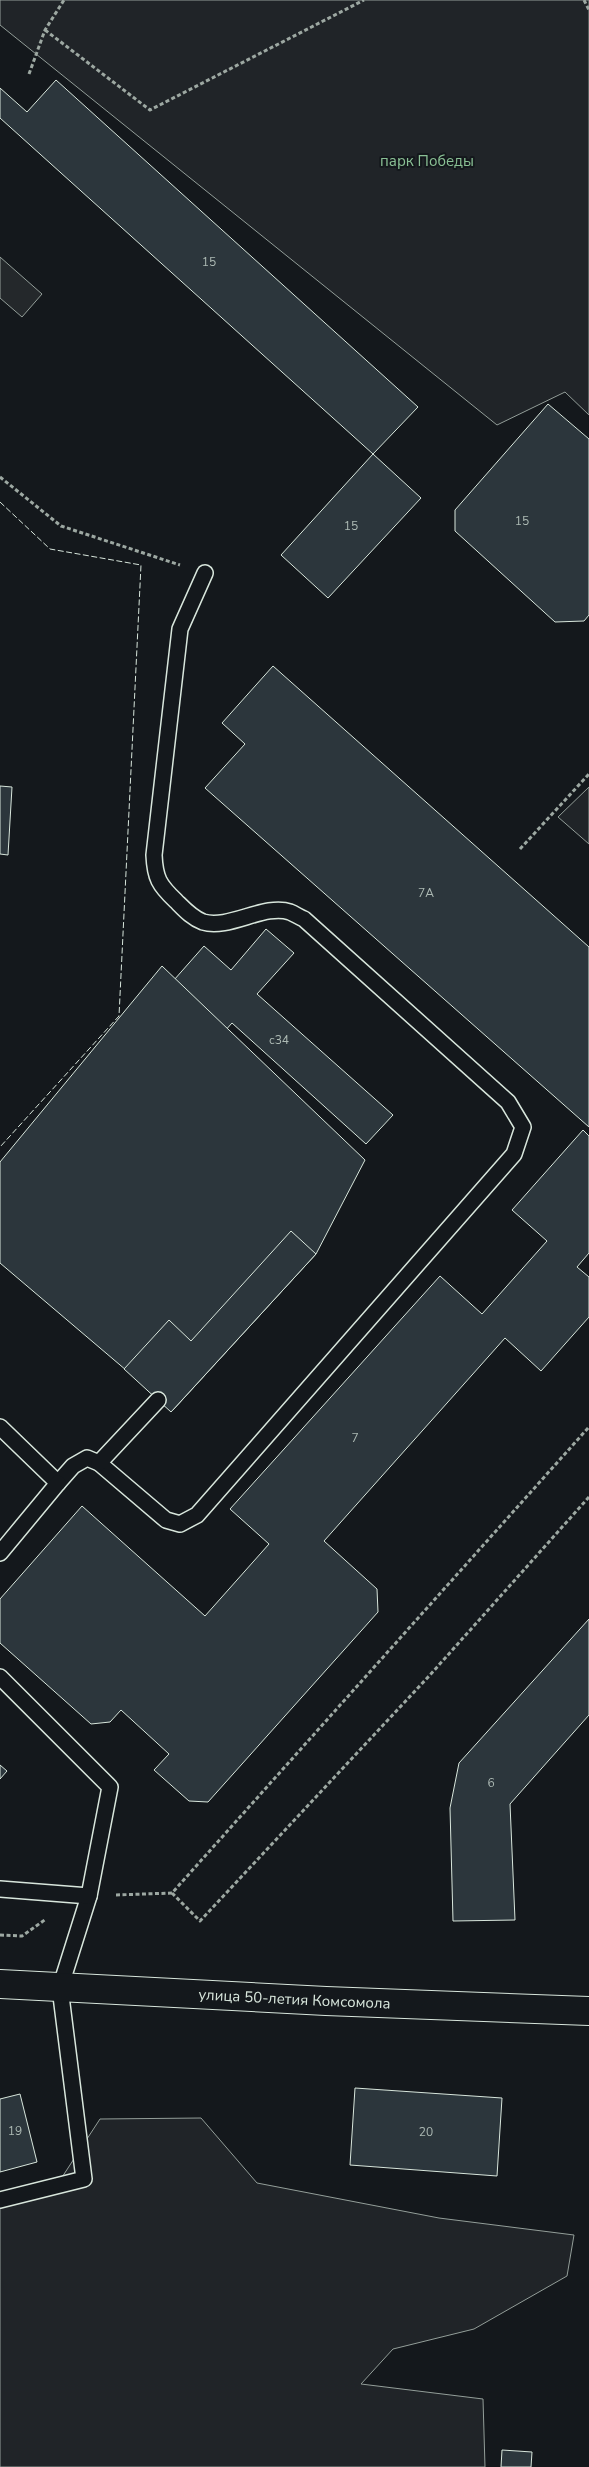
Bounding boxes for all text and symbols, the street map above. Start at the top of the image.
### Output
park label: парк Победы [380,151,474,171]
house number: 15 [202,254,216,270]
house number: 15 [515,513,529,529]
house number: 15 [344,518,358,534]
house number: 7А [418,885,434,901]
house number: с34 [269,1032,289,1048]
house number: 7 [351,1430,359,1446]
house number: 6 [487,1775,495,1791]
street label: улица 50-летия Комсомола [198,1984,391,2013]
house number: 19 [8,2123,22,2139]
house number: 20 [419,2124,433,2140]

